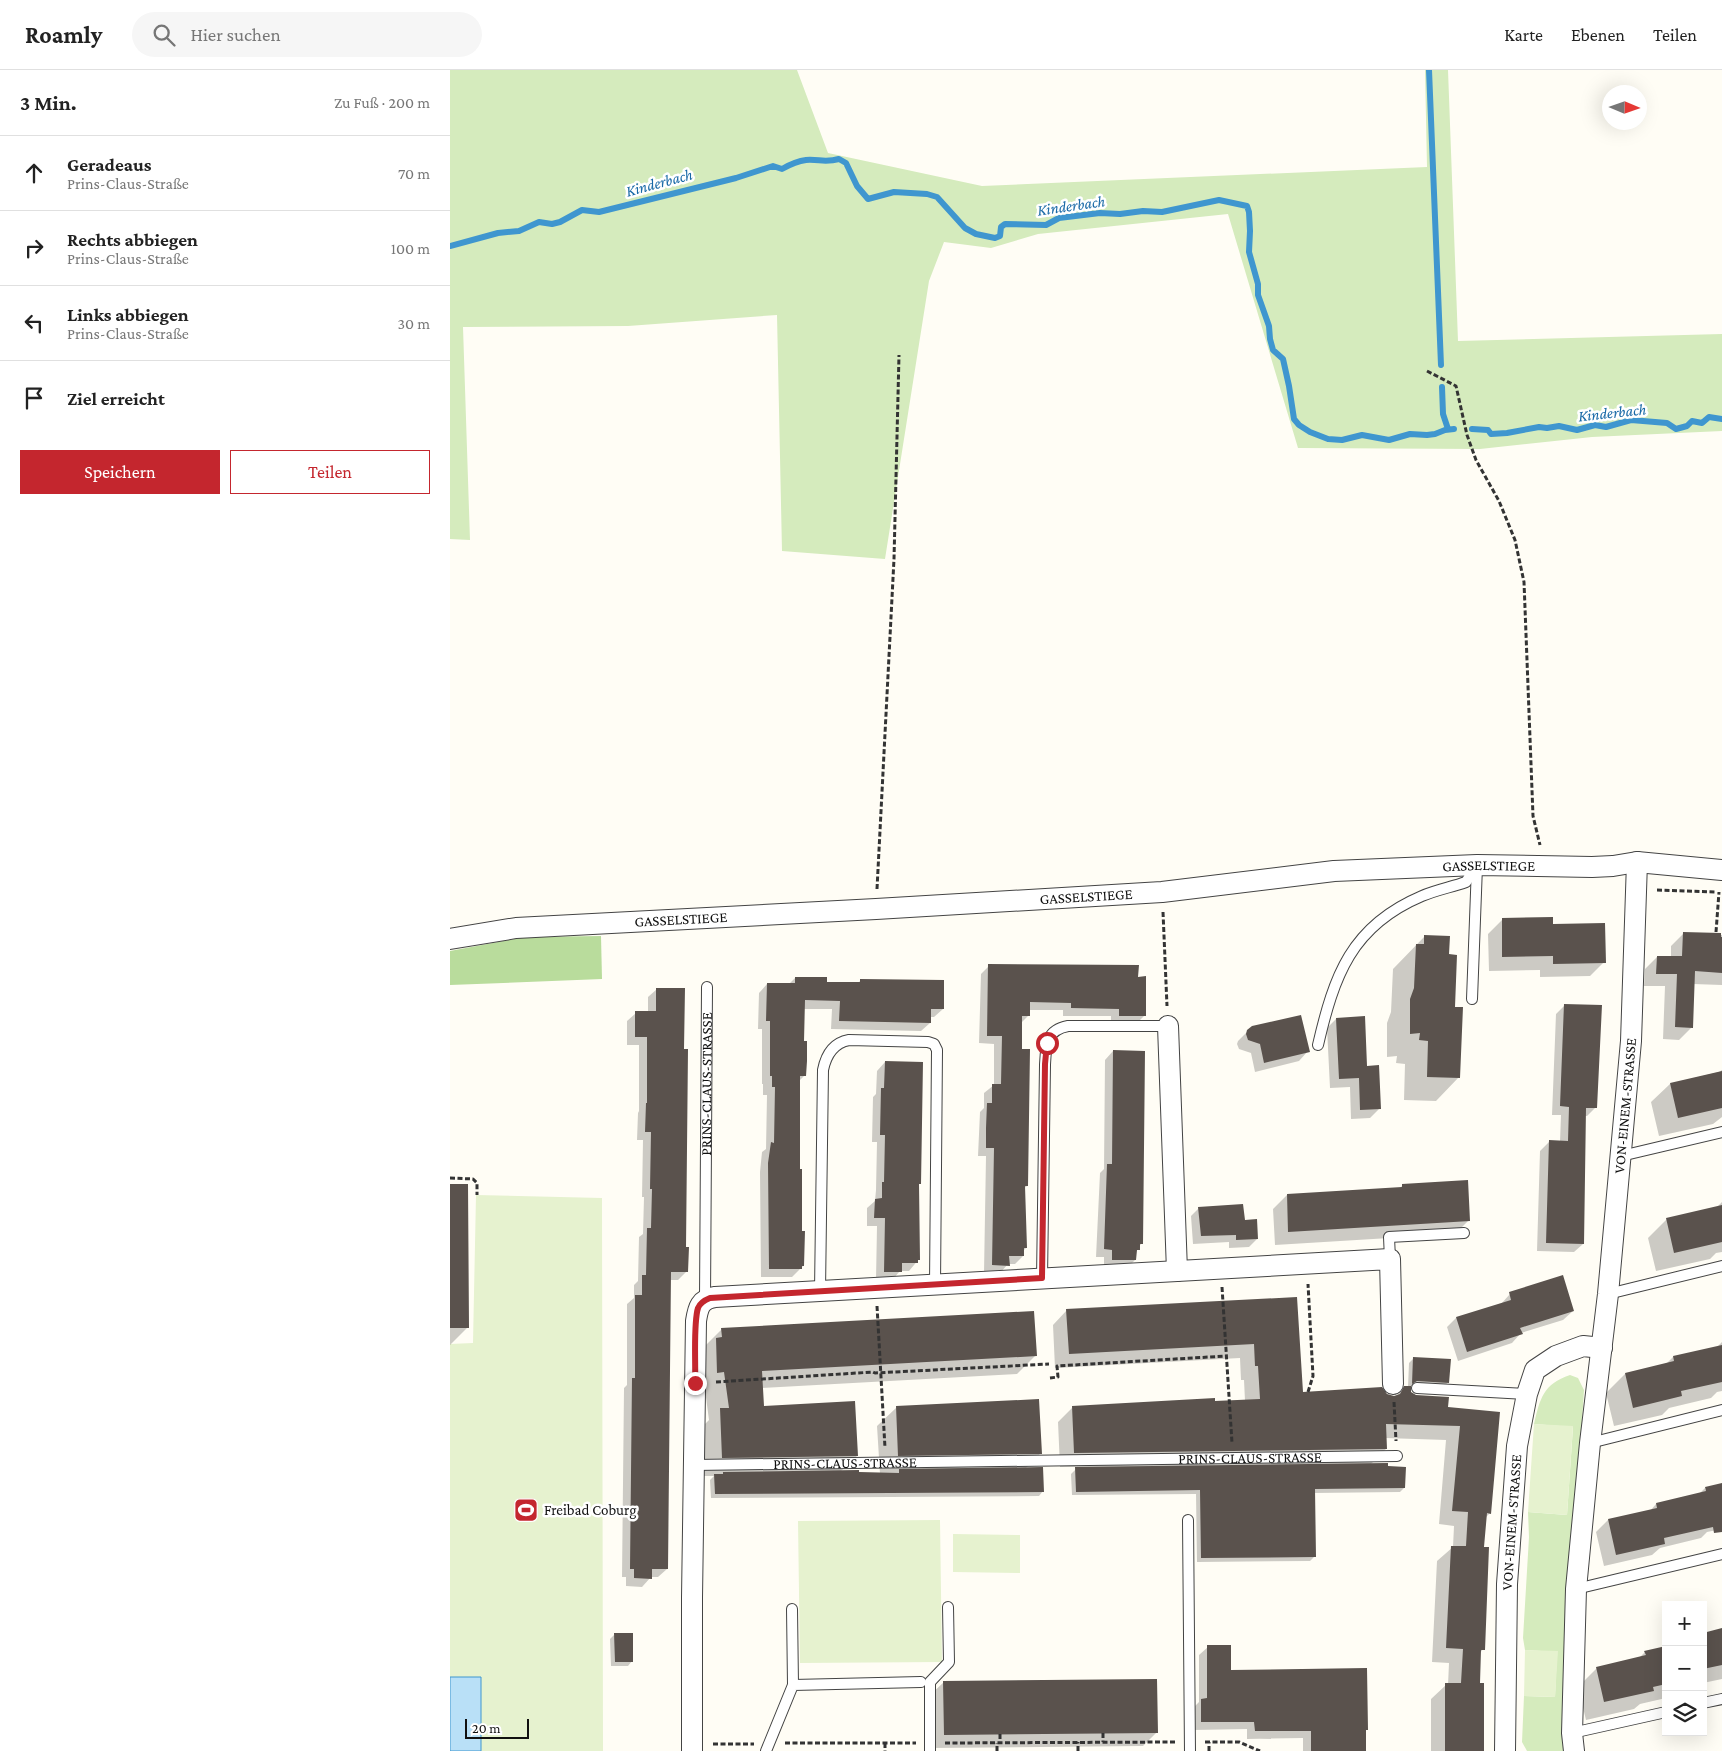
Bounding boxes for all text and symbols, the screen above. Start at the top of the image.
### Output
search box [132,12,482,57]
text: Roamly [25,21,102,48]
icon: search [150,21,178,49]
text: Hier suchen [190,24,281,45]
text: Karte [1504,25,1543,45]
text: Ebenen [1571,25,1625,45]
text: Teilen [1653,25,1697,45]
north arrow [1602,85,1647,130]
text: 3 Min. [20,91,77,115]
text: Zu Fuß · 200 m [334,94,430,111]
text: Geradeaus [67,154,152,175]
icon: ahead [20,159,48,187]
text: 70 m [398,165,430,182]
water label: Kinderbach [624,165,695,200]
text: Prins-Claus-Straße [67,175,189,192]
water label: Kinderbach [1036,192,1106,219]
text: Rechts abbiegen [67,229,198,250]
icon: right [20,234,48,262]
text: 100 m [391,240,430,257]
text: Prins-Claus-Straße [67,250,189,267]
text: Links abbiegen [67,304,189,325]
icon: left [20,309,48,337]
text: 30 m [398,315,430,332]
text: Prins-Claus-Straße [67,325,189,342]
icon: arrive [20,384,48,412]
text: Ziel erreicht [67,388,165,409]
water label: Kinderbach [1577,400,1647,425]
button: Speichern [20,450,220,494]
button: Teilen [230,450,430,494]
street label: GASSELSTIEGE [1442,857,1535,874]
street label: GASSELSTIEGE [1039,886,1133,907]
street label: GASSELSTIEGE [634,909,728,930]
street label: PRINS-CLAUS-STRASSE [698,1012,715,1156]
route start [1036,1032,1059,1055]
street label: VON-EINEM-STRASSE [1611,1037,1639,1174]
route end [684,1372,707,1395]
street label: PRINS-CLAUS-STRASSE [1178,1449,1322,1467]
street label: PRINS-CLAUS-STRASSE [773,1454,917,1472]
street label: VON-EINEM-STRASSE [1499,1454,1524,1590]
sports icon: Freibad Coburg [513,1497,539,1523]
place label: Freibad Coburg [544,1502,636,1519]
map controls [1662,1601,1707,1736]
button: + [1662,1601,1707,1646]
button: − [1662,1646,1707,1691]
button: layers [1662,1691,1707,1736]
scale bar [465,1716,529,1739]
text: 20 m [472,1720,500,1736]

